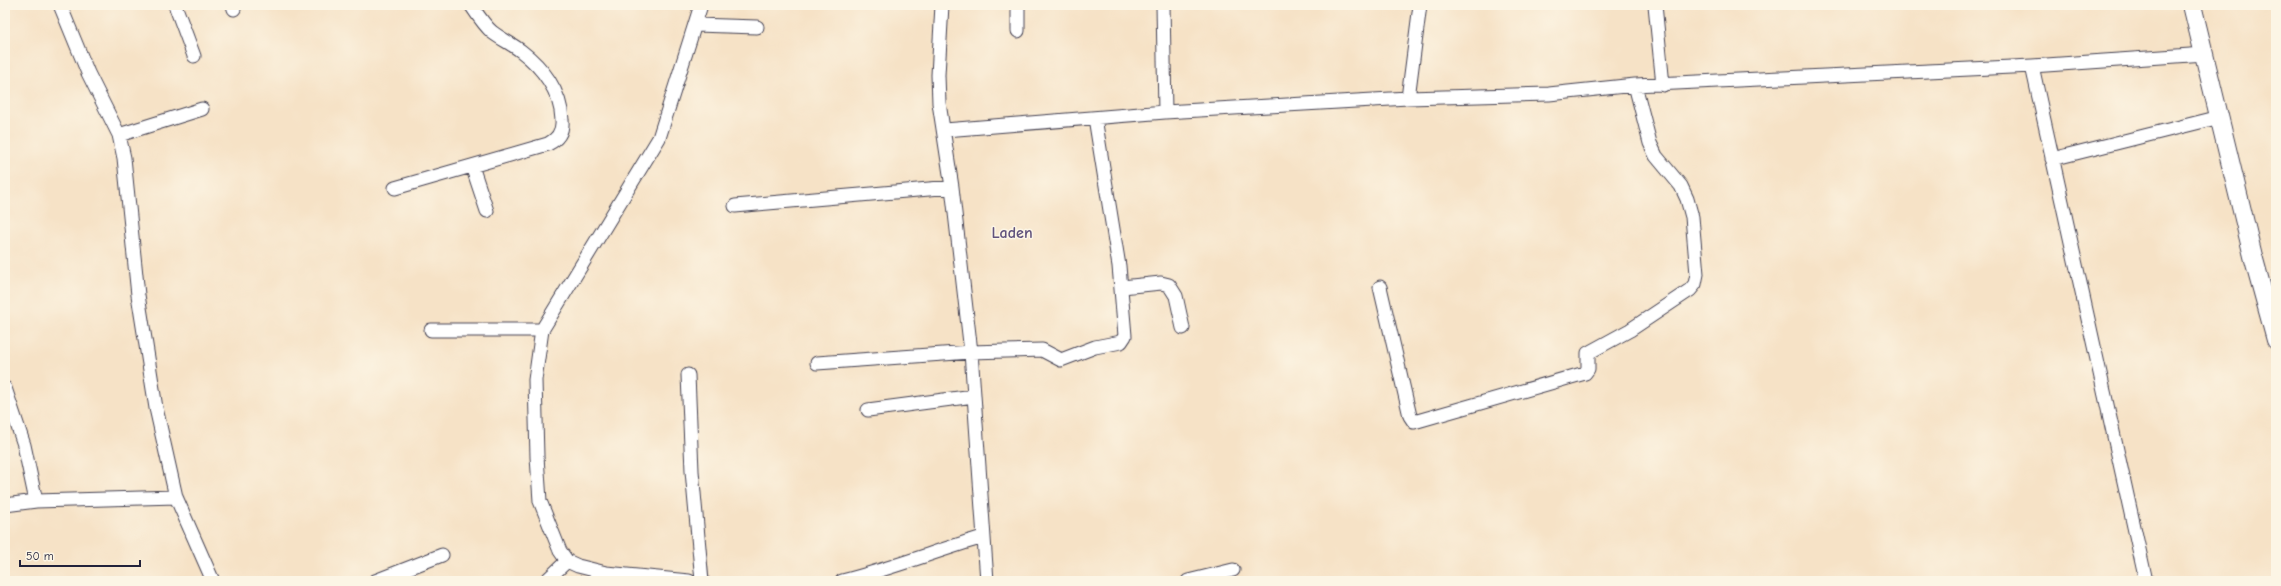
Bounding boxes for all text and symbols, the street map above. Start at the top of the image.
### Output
district label: Laden [991,224,1033,242]
scale bar [20,542,140,568]
text: 50 m [26,549,54,563]

